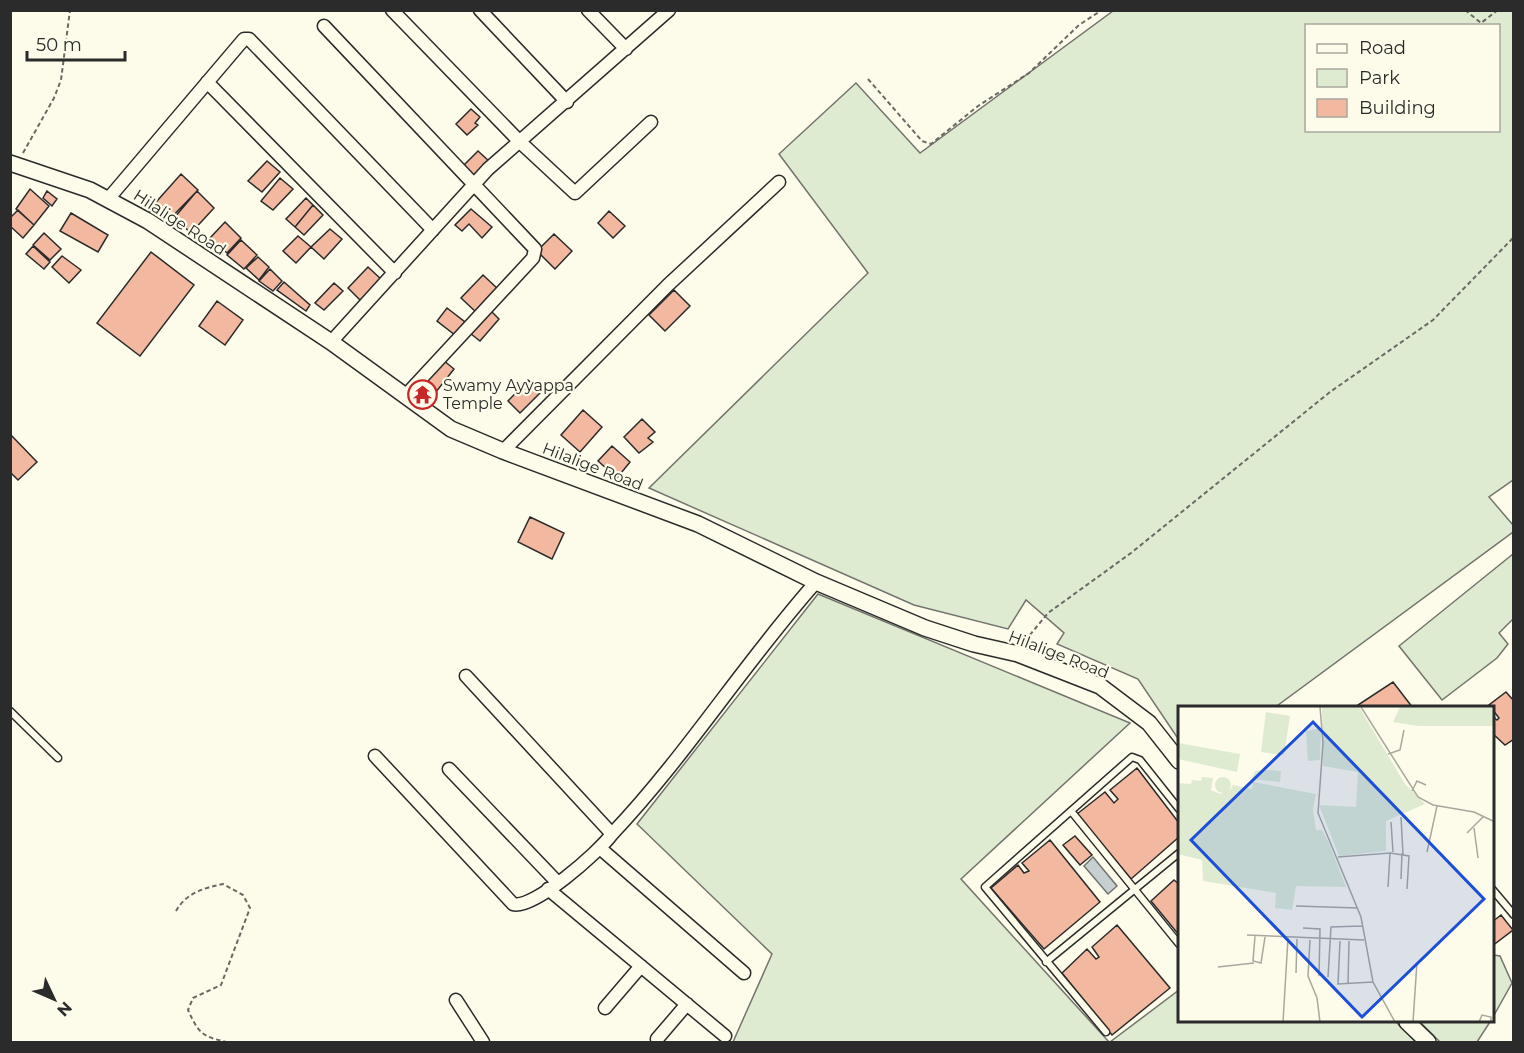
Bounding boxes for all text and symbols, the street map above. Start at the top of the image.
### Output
scale bar [27,24,124,62]
legend [1305,24,1500,132]
text: 50 m [36,34,82,56]
text: Road [1359,37,1406,59]
text: Park [1359,67,1400,89]
text: Building [1359,97,1436,119]
street label: Hilalige Road [130,185,229,259]
place label: Swamy Ayyappa Temple [443,376,574,413]
temple icon: Swamy Ayyappa Temple [406,378,438,410]
street label: Hilalige Road [540,439,646,494]
street label: Hilalige Road [1006,627,1112,682]
inset map [1178,706,1494,1023]
north arrow [24,969,84,1029]
text: N [53,998,76,1020]

